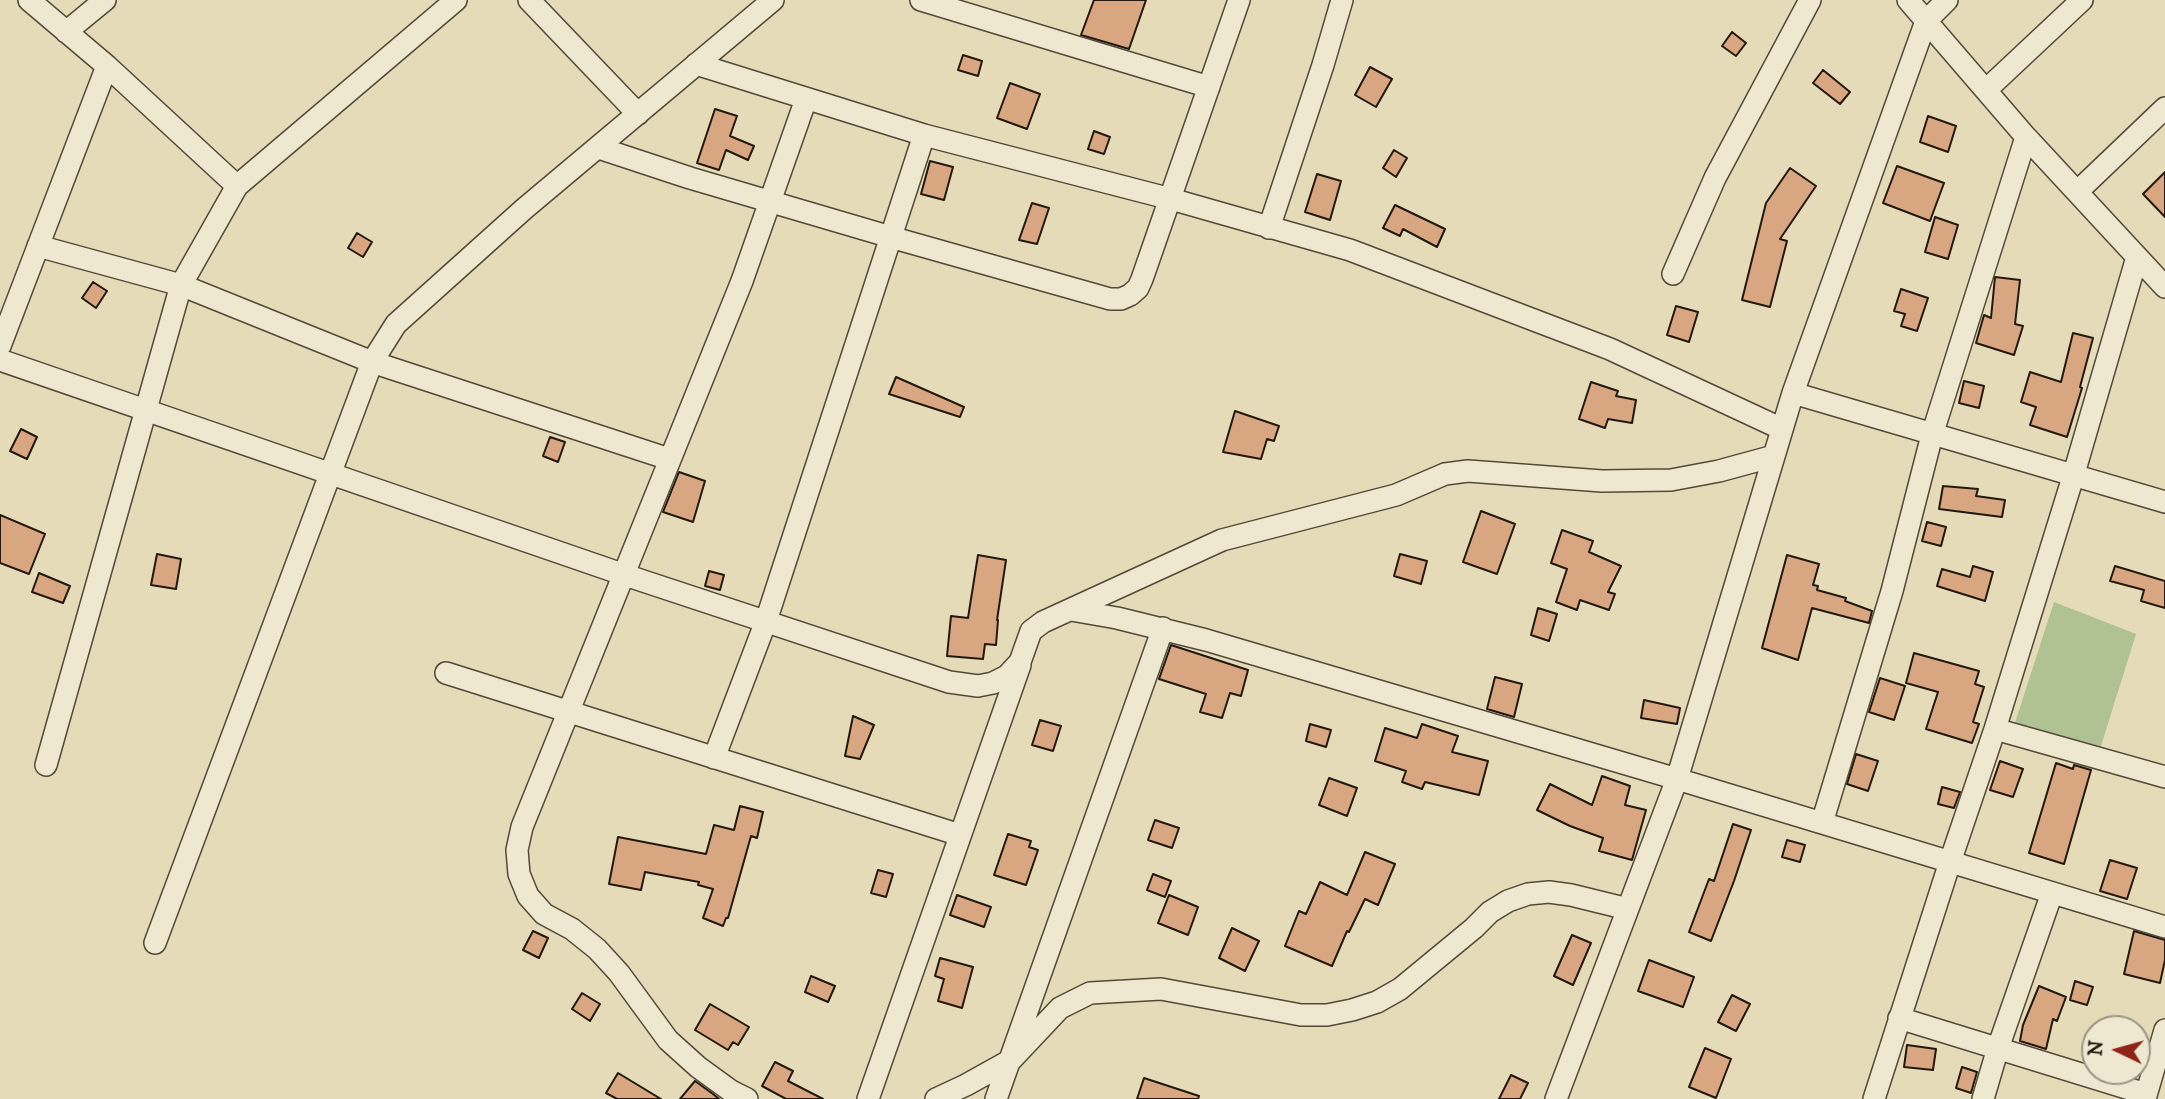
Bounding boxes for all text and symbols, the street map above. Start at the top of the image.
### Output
north arrow [2081,1015,2151,1085]
text: N [2084,1040,2109,1057]

